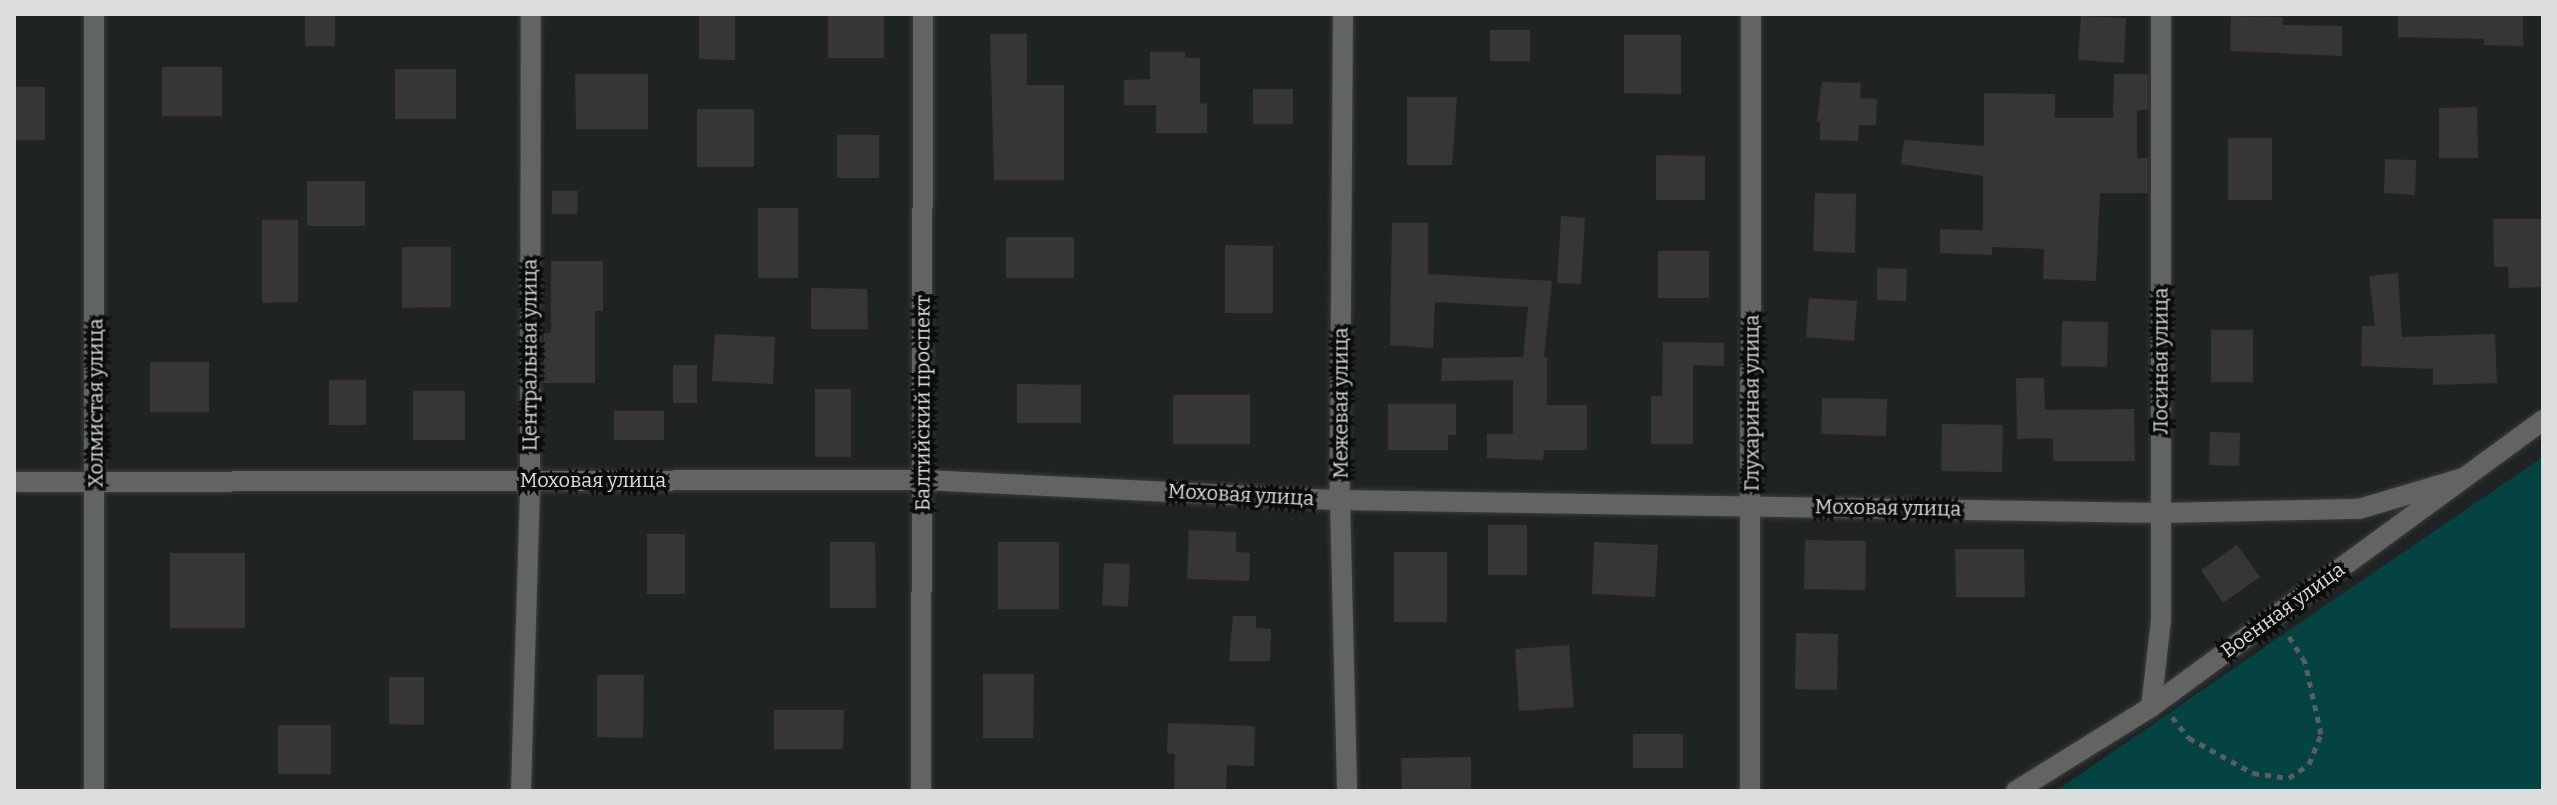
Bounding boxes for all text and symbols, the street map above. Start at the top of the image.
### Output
street label: Центральная улица [518,259,542,451]
street label: Лосиная улица [2149,288,2173,434]
street label: Балтийский проспект [911,295,935,511]
street label: Глухариная улица [1740,315,1764,491]
street label: Холмистая улица [84,318,108,488]
street label: Межевая улица [1329,327,1353,479]
street label: Моховая улица [520,468,666,492]
street label: Моховая улица [1167,479,1315,511]
street label: Моховая улица [1815,495,1961,521]
street label: Военная улица [2217,557,2349,663]

